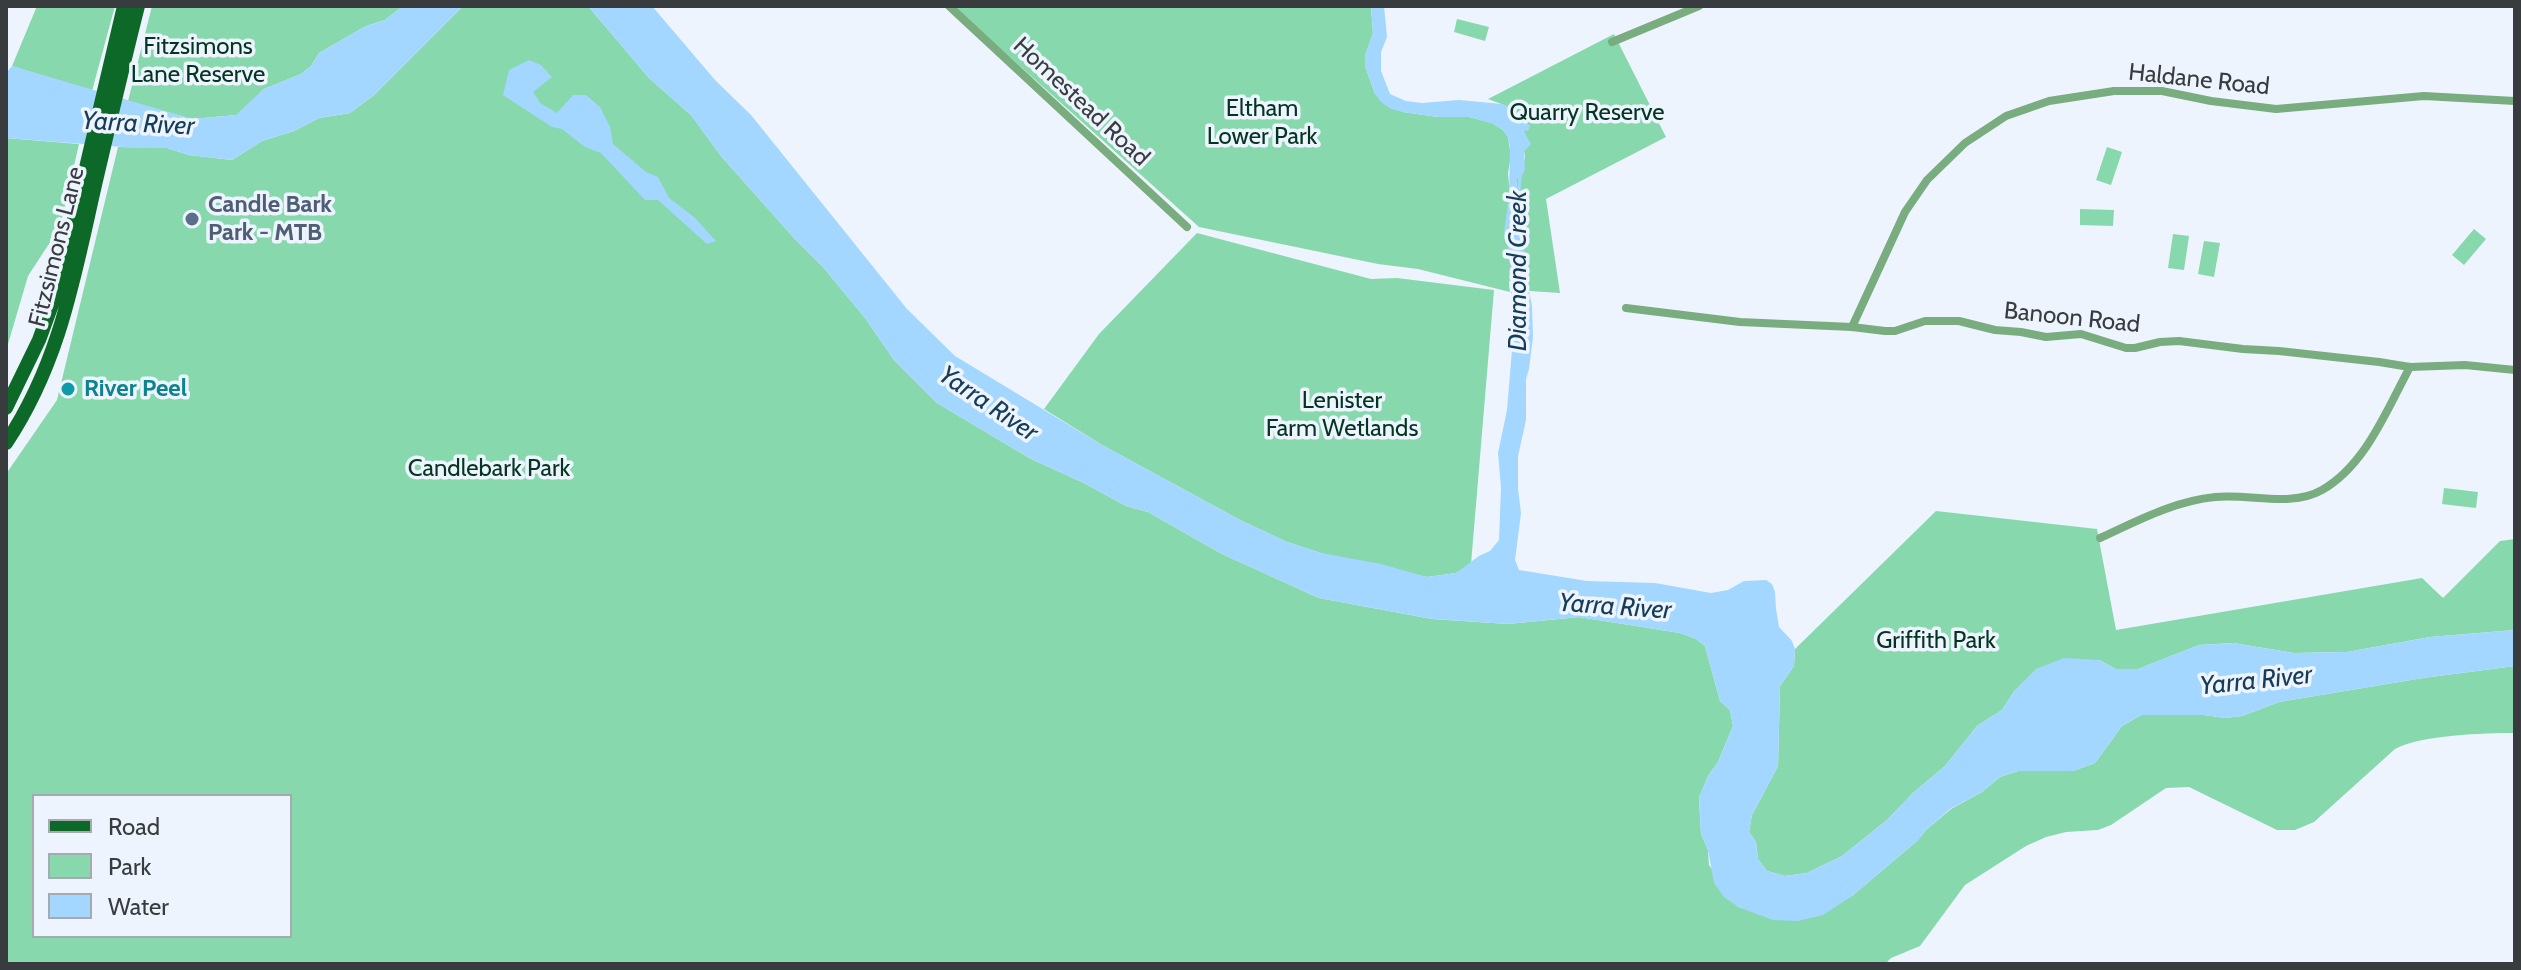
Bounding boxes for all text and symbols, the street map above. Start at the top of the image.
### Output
street label: Homestead Road [1007,32,1155,172]
park label: Fitzsimons Lane Reserve [131,33,265,89]
street label: Haldane Road [2127,58,2271,102]
park label: Eltham Lower Park [1207,95,1317,151]
park label: Quarry Reserve [1509,99,1665,127]
water label: Yarra River [81,105,195,143]
street label: Fitzsimons Lane [23,164,91,330]
place label: Candle Bark Park - MTB [208,191,332,247]
water label: Diamond Creek [1502,191,1534,351]
marker: Candle Bark Park - MTB [183,210,201,228]
street label: Banoon Road [2003,297,2141,339]
water label: Yarra River [932,360,1044,448]
place label: River Peel [84,375,187,403]
marker: River Peel [59,380,77,398]
park label: Lenister Farm Wetlands [1266,387,1418,443]
park label: Candlebark Park [408,455,570,483]
water label: Yarra River [1558,588,1672,626]
park label: Griffith Park [1876,627,1996,655]
water label: Yarra River [2198,660,2314,702]
legend [32,794,292,938]
text: Road [108,812,160,841]
text: Park [108,852,151,881]
text: Water [108,892,169,921]

